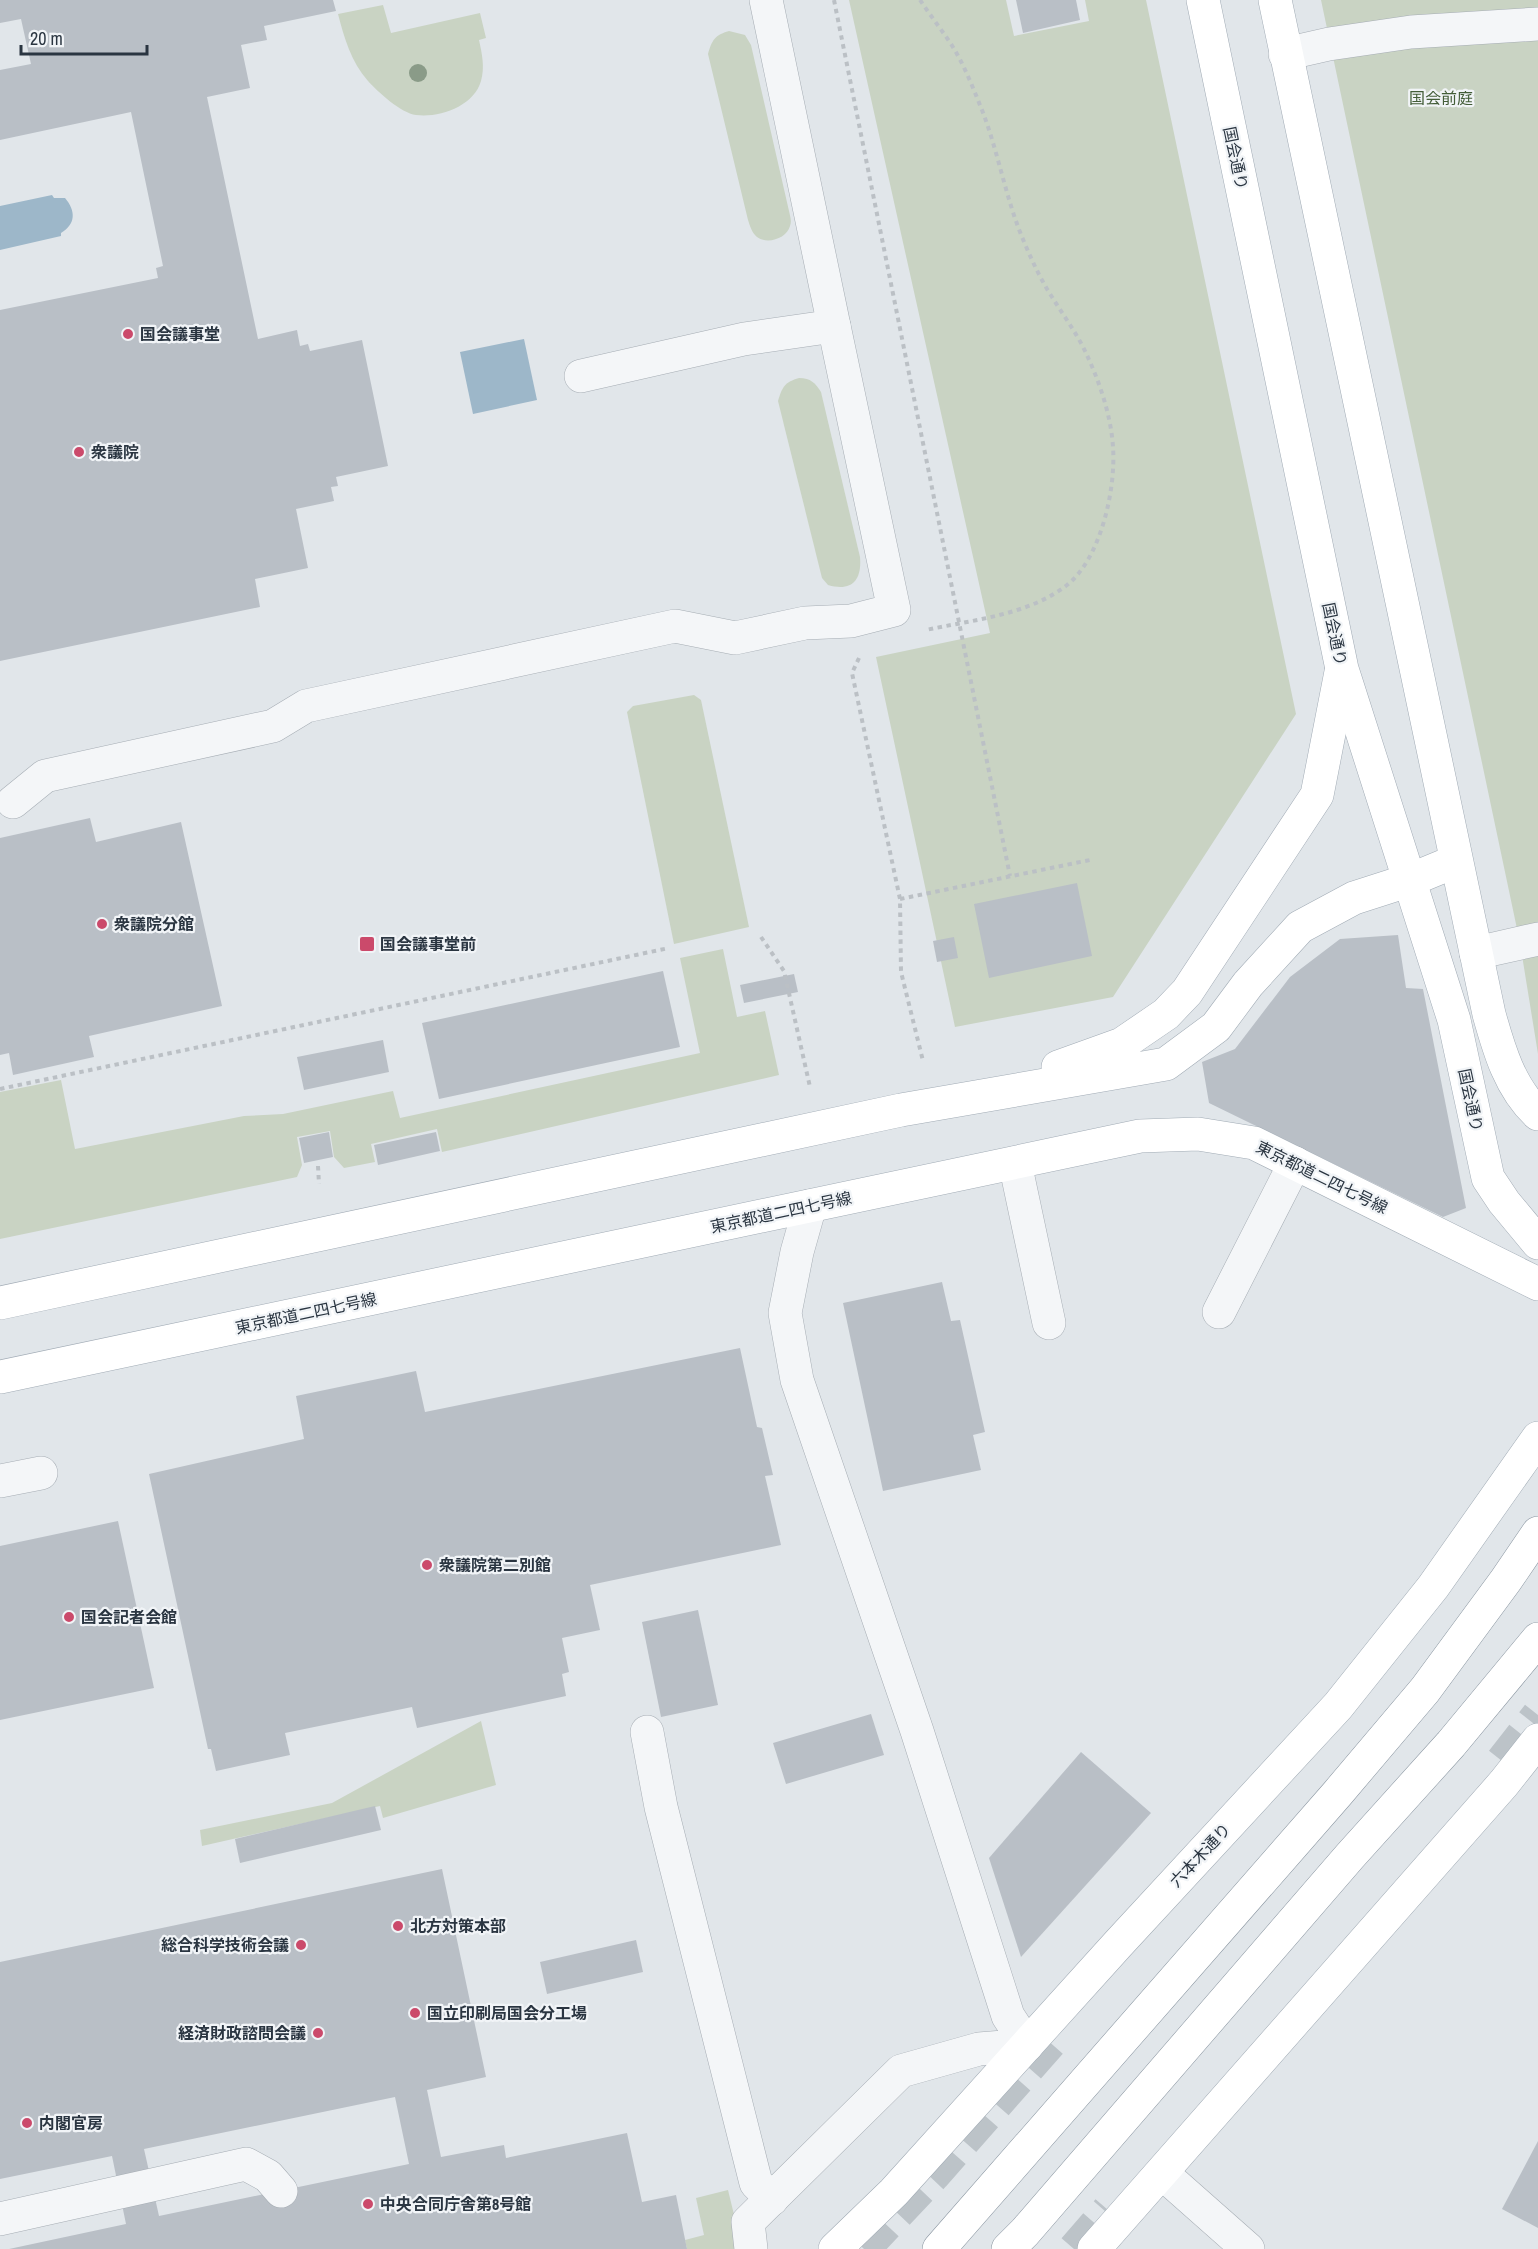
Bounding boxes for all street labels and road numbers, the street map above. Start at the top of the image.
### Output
street label: 国会通り [1219,124,1253,192]
street label: 国会通り [1318,600,1352,668]
street label: 国会通り [1454,1066,1488,1134]
street label: 東京都道二四七号線 [1252,1136,1392,1218]
street label: 東京都道二四七号線 [708,1186,854,1238]
street label: 東京都道二四七号線 [233,1287,379,1339]
street label: 六本木通り [1165,1818,1235,1892]

